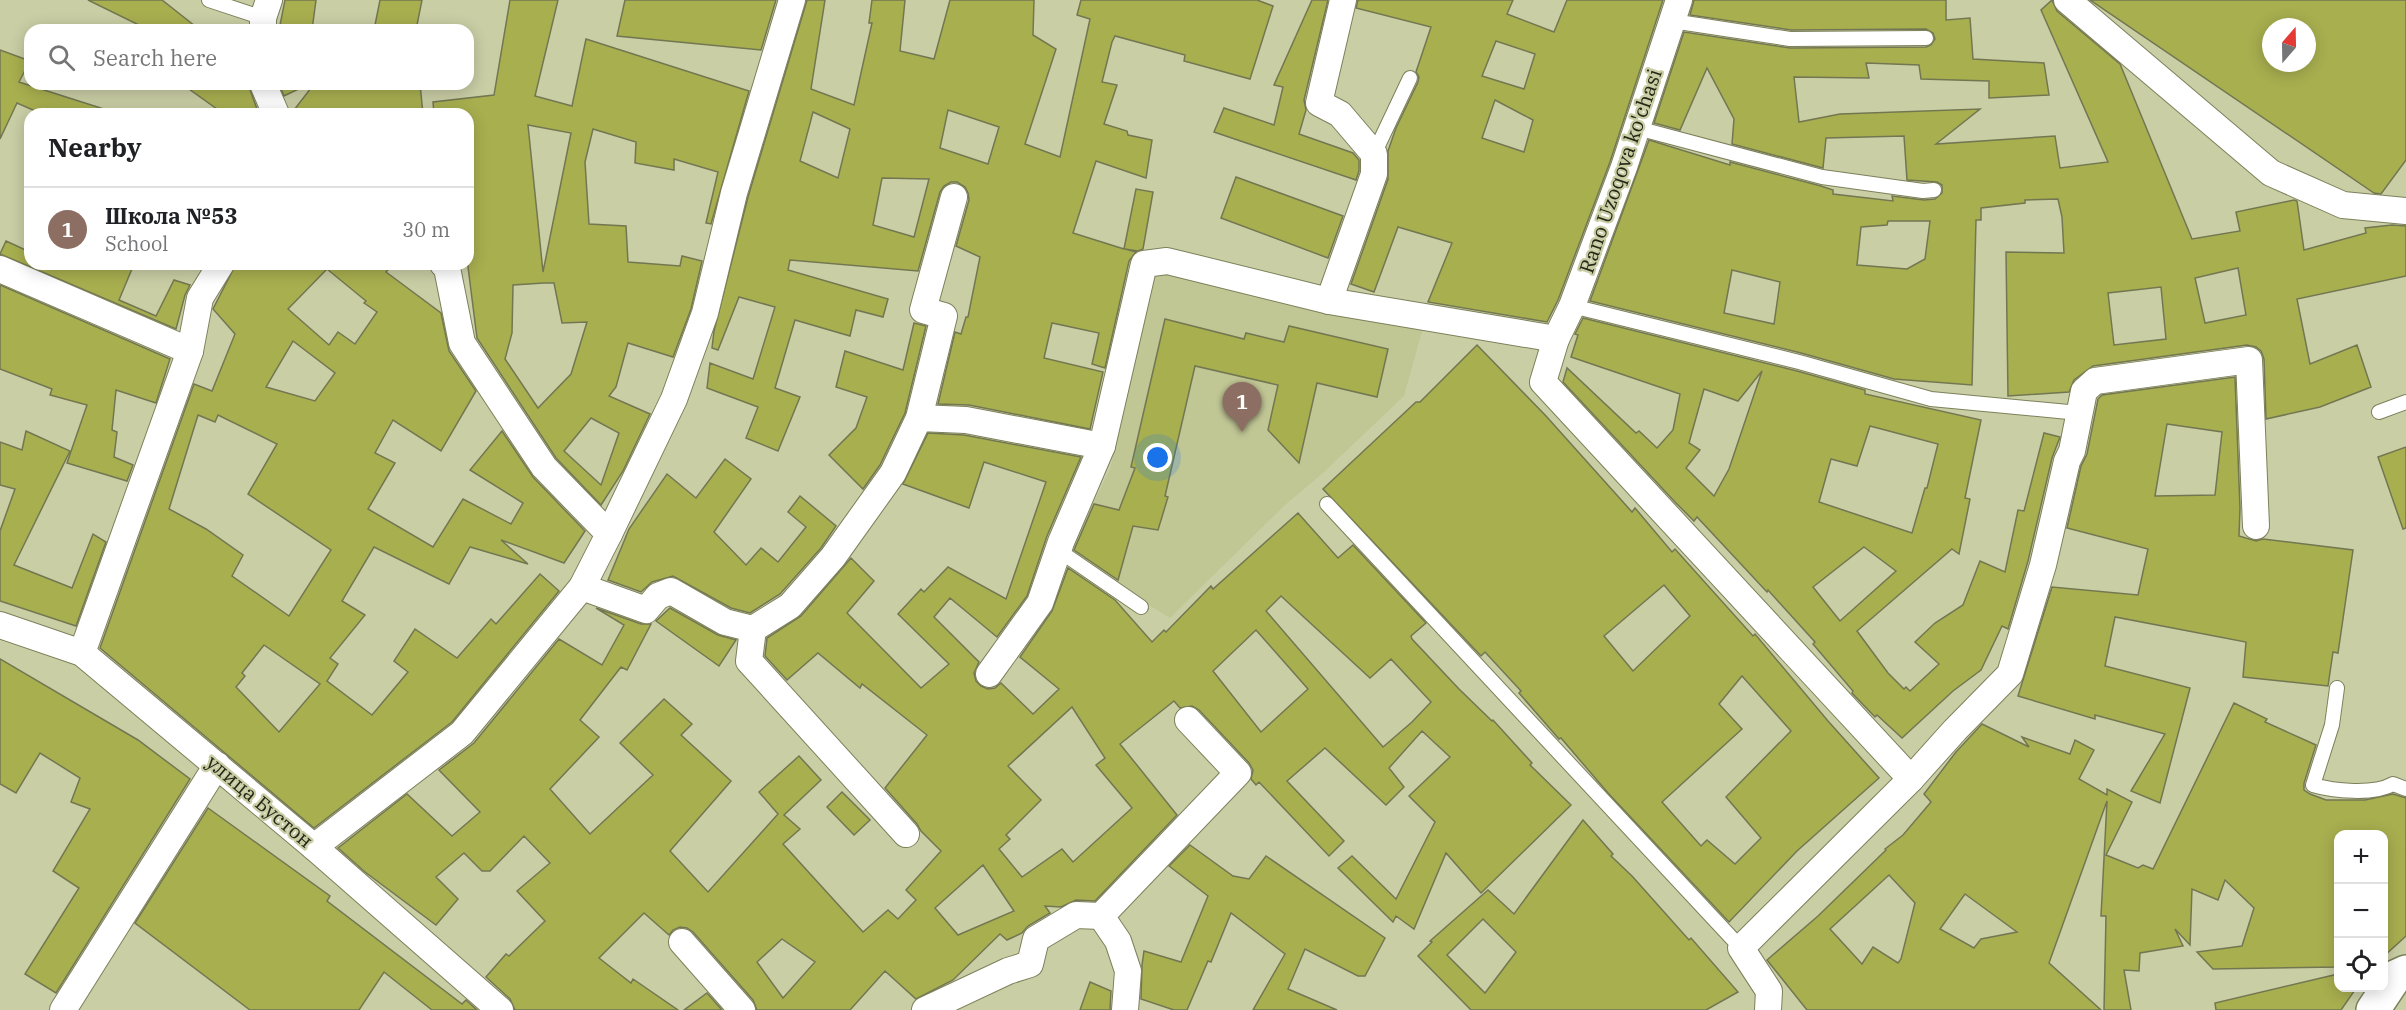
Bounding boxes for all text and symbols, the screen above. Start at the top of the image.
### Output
north arrow [2262,18,2316,72]
search box [24,24,474,90]
icon: search [45,41,78,74]
text: Search here [93,43,217,72]
street label: Rano Uzoqova ko'chasi [1572,65,1668,277]
text: Nearby [48,130,142,164]
text: Школа №53 [105,201,238,230]
text: 1 [62,216,74,243]
text: 30 m [402,216,450,243]
text: School [105,230,168,257]
pin: 1 [1222,382,1262,432]
your location [1143,443,1172,472]
street label: улица Бустон [201,748,319,854]
map controls [2334,830,2388,992]
button: + [2334,830,2388,884]
button: − [2334,884,2388,938]
button: locate [2334,938,2388,992]

